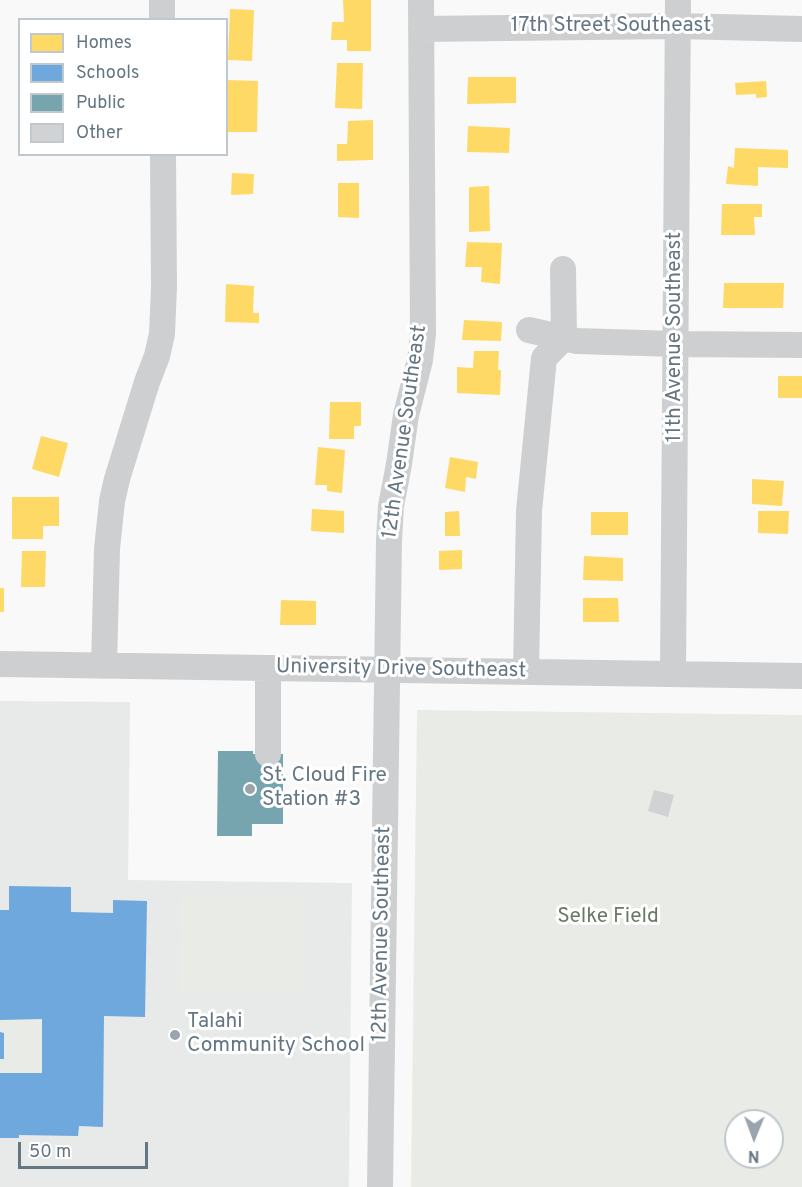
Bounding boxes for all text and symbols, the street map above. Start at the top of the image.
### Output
street label: 17th Street Southeast [511,14,711,40]
legend [18,18,228,156]
text: Homes [76,32,132,55]
text: Schools [76,62,139,85]
text: Public [76,92,126,115]
text: Other [76,122,123,145]
street label: 11th Avenue Southeast [663,232,689,442]
street label: 12th Avenue Southeast [379,324,433,540]
street label: University Drive Southeast [276,655,526,685]
place label: St. Cloud Fire Station #3 [262,764,387,814]
marker: St. Cloud Fire Station #3 [243,782,257,796]
street label: 12th Avenue Southeast [369,826,397,1042]
park label: Selke Field [557,905,659,931]
place label: Talahi Community School [187,1010,365,1060]
marker: Talahi Community School [168,1028,182,1042]
north arrow [724,1109,784,1169]
scale bar [21,1130,152,1168]
text: 50 m [29,1141,71,1164]
text: N [748,1145,760,1165]

